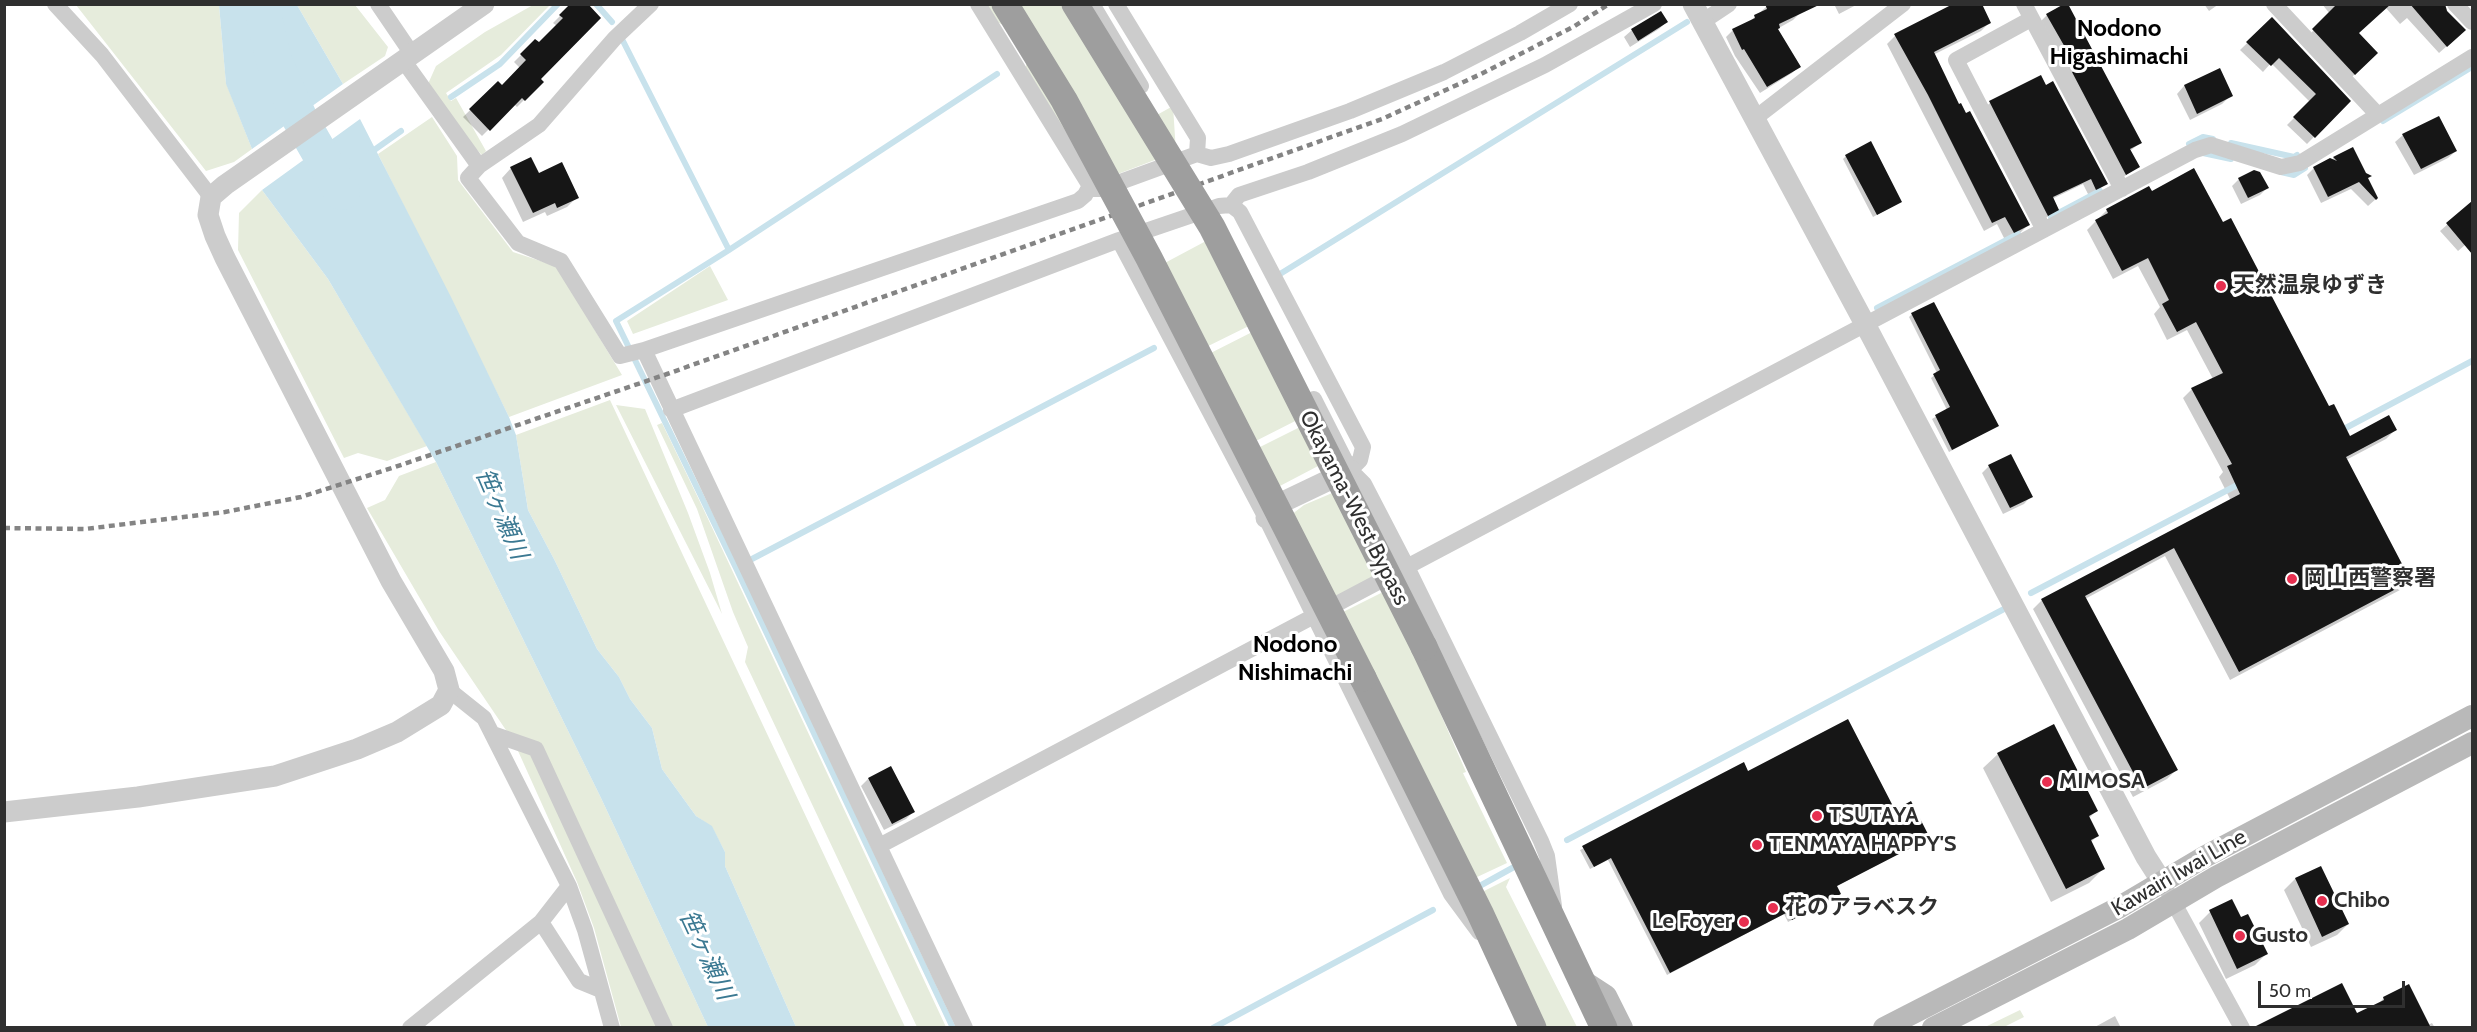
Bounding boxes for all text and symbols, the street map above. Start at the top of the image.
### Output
district label: Nodono Higashimachi [2050,15,2188,71]
place label: 天然温泉ゆずき [2233,273,2387,299]
marker: 天然温泉ゆずき [2214,279,2228,293]
street label: Okayama-West Bypass [1293,406,1415,610]
water label: 笹ヶ瀬川 [469,464,533,564]
place label: 岡山西警察署 [2304,566,2436,592]
marker: 岡山西警察署 [2285,572,2299,586]
district label: Nodono Nishimachi [1238,631,1352,687]
place label: MIMOSA [2059,769,2145,795]
marker: MIMOSA [2040,775,2054,789]
place label: TSUTAYA [1829,803,1919,829]
marker: TSUTAYA [1810,809,1824,823]
street label: Kawairi Iwai Line [2107,824,2251,922]
place label: TENMAYA HAPPY'S [1769,832,1957,858]
marker: TENMAYA HAPPY'S [1750,838,1764,852]
place label: Chibo [2334,888,2390,914]
marker: Chibo [2315,894,2329,908]
place label: 花のアラベスク [1785,895,1939,921]
marker: 花のアラベスク [1766,901,1780,915]
water label: 笹ヶ瀬川 [673,905,739,1005]
place label: Le Foyer [1652,909,1732,935]
marker: Le Foyer [1737,915,1751,929]
place label: Gusto [2252,923,2308,949]
marker: Gusto [2233,929,2247,943]
scale bar [2261,969,2408,1007]
text: 50 m [2269,980,2311,1002]

